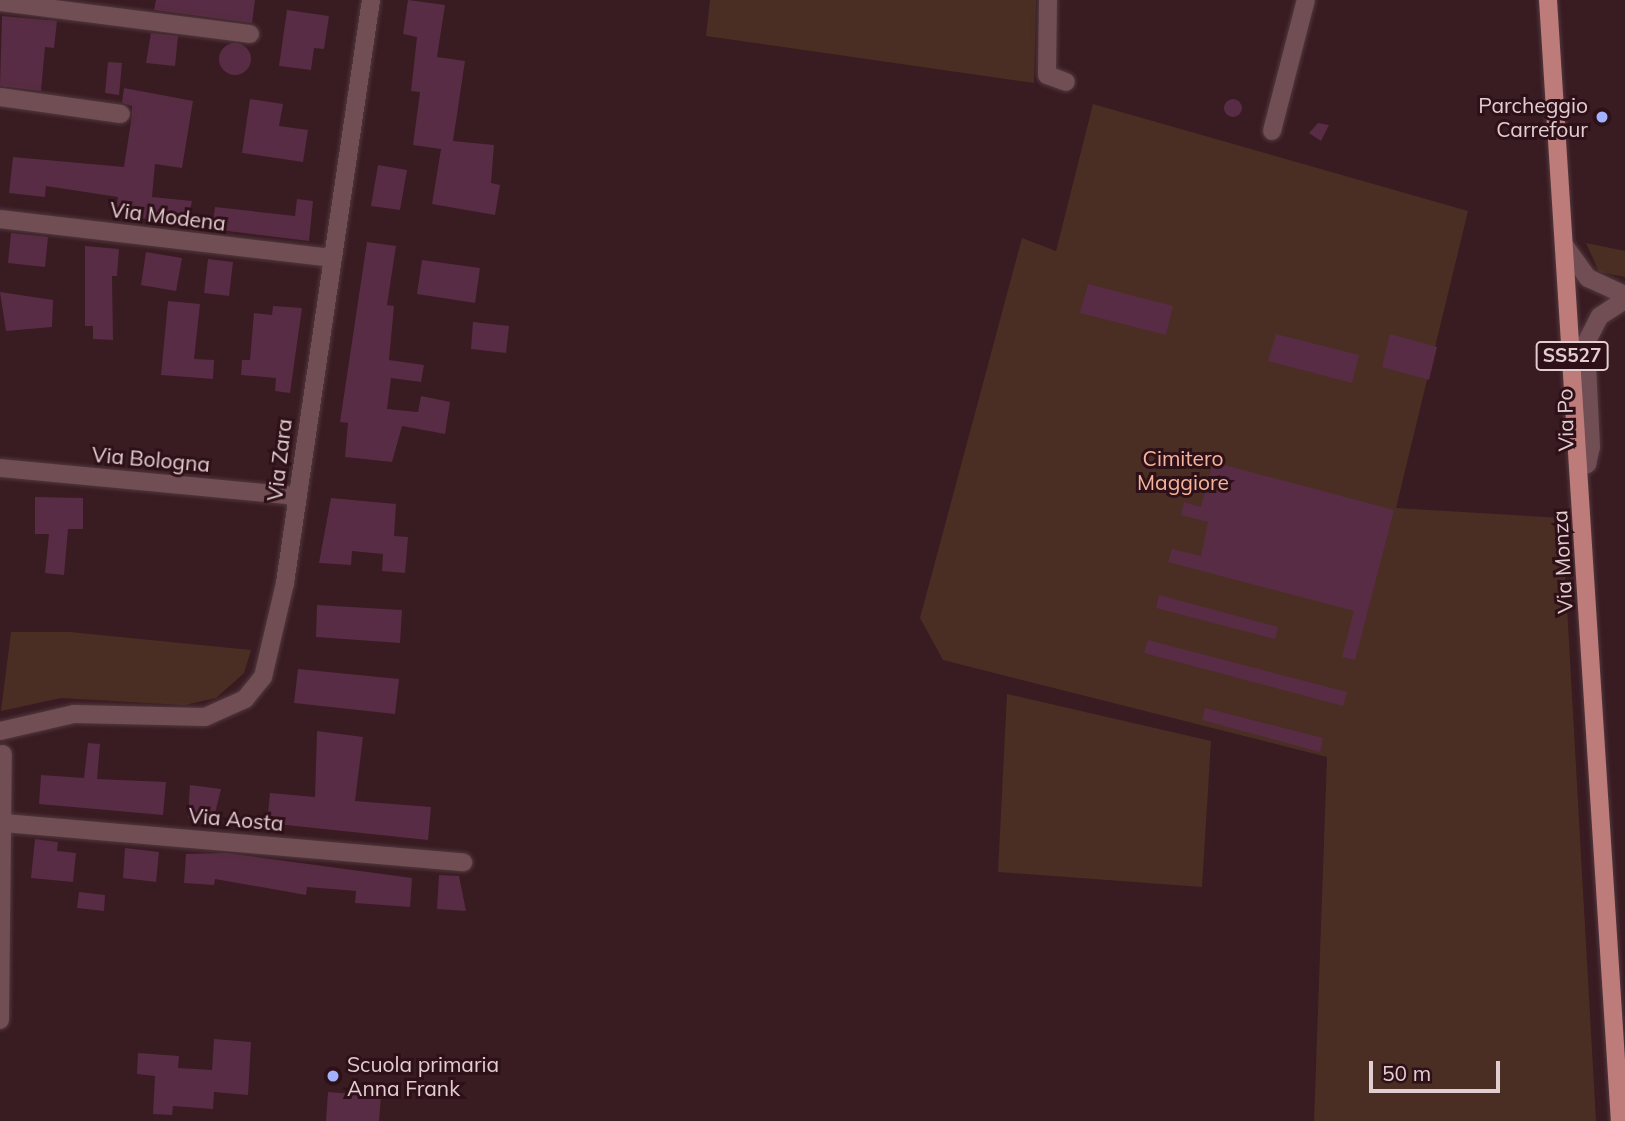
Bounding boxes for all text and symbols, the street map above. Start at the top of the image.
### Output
place label: Parcheggio Carrefour [1478,92,1588,142]
marker: Parcheggio Carrefour [1594,109,1610,125]
street label: Via Modena [109,196,227,236]
road number: SS527 [1535,340,1609,372]
street label: Via Po [1552,388,1578,452]
street label: Via Zara [261,417,297,503]
street label: Via Bologna [91,441,211,477]
park label: Cimitero Maggiore [1137,445,1229,495]
street label: Via Monza [1547,510,1577,614]
street label: Via Aosta [187,802,285,836]
scale bar [1373,1048,1504,1092]
place label: Scuola primaria Anna Frank [347,1051,499,1101]
text: 50 m [1382,1060,1431,1086]
marker: Scuola primaria Anna Frank [325,1068,341,1084]

